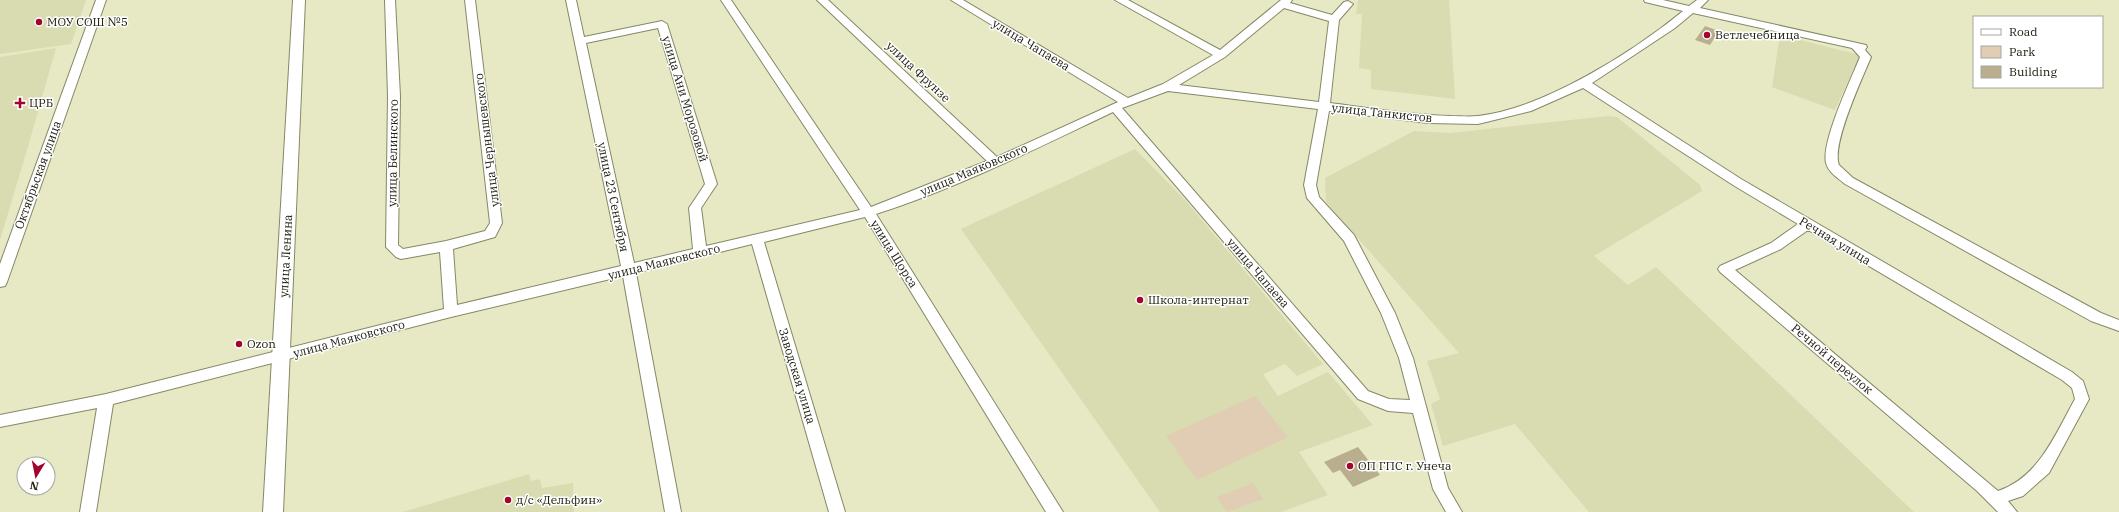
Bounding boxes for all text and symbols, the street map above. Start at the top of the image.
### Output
place label: МОУ СОШ №5 [47,14,128,29]
street label: улица Чапаева [990,16,1073,74]
legend [1973,16,2103,88]
marker: МОУ СОШ №5 [34,17,44,27]
text: Road [2009,24,2038,39]
place label: Ветлечебница [1715,27,1800,42]
marker: Ветлечебница [1702,30,1712,40]
street label: улица Ани Морозовой [659,34,712,164]
street label: улица Фрунзе [883,38,954,105]
text: Park [2009,44,2035,59]
text: Building [2009,64,2057,79]
street label: улица Чернышевского [471,72,502,208]
place label: ЦРБ [29,95,53,110]
marker: ЦРБ [14,97,26,109]
street label: улица Белинского [384,99,401,207]
street label: улица Танкистов [1331,100,1433,125]
street label: Октябрьская улица [11,118,64,231]
street label: улица Маяковского [918,140,1030,199]
street label: улица 23 Сентября [595,141,632,253]
street label: Речная улица [1797,213,1874,268]
street label: улица Ленина [276,214,295,298]
street label: улица Щорса [868,217,922,291]
street label: улица Чапаева [1224,235,1293,311]
street label: улица Маяковского [606,240,722,283]
place label: Школа-интернат [1148,292,1249,307]
marker: Школа-интернат [1135,295,1145,305]
street label: улица Маяковского [291,316,407,361]
street label: Речной переулок [1789,320,1876,397]
street label: Заводская улица [776,326,819,426]
place label: Ozon [247,336,276,351]
marker: Ozon [234,339,244,349]
north arrow [16,456,56,496]
place label: ОП ГПС г. Унеча [1358,458,1452,473]
marker: ОП ГПС г. Унеча [1345,461,1355,471]
text: N [28,478,40,493]
place label: д/с «Дельфин» [516,492,602,507]
marker: д/с «Дельфин» [503,495,513,505]

